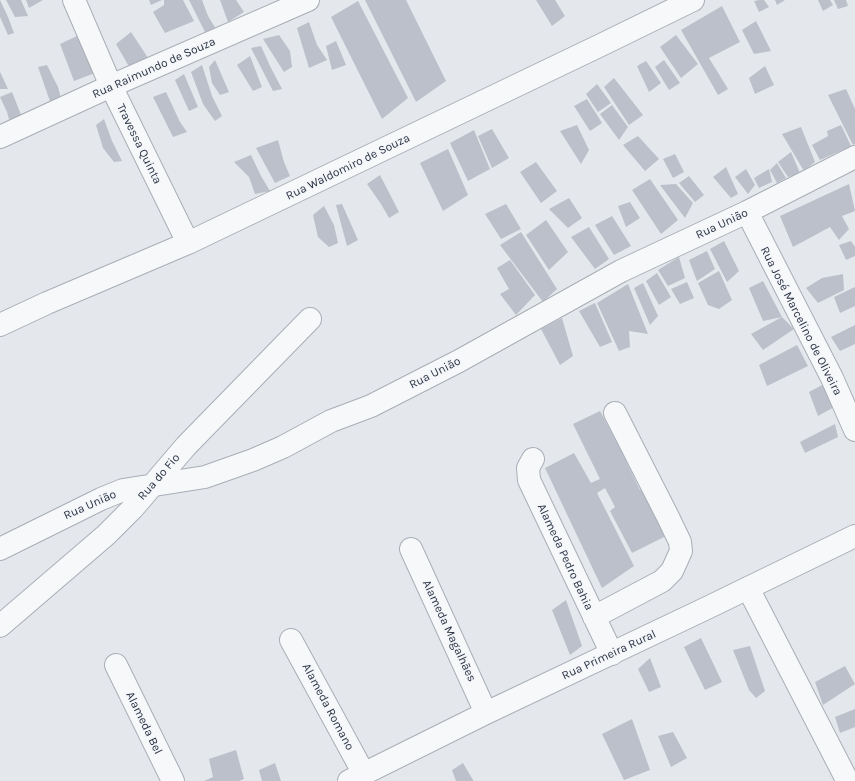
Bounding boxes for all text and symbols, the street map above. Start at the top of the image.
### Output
street label: Rua Raimundo de Souza [90,34,218,102]
street label: Travessa Quinta [113,102,165,186]
street label: Rua Waldomiro de Souza [284,131,412,203]
street label: Rua União [694,206,750,242]
street label: Rua José Marcelino de Oliveira [757,244,845,398]
street label: Rua União [407,354,463,392]
street label: Rua do Fio [135,451,183,503]
street label: Rua União [62,487,118,523]
street label: Alameda Pedro Bahia [534,501,596,613]
street label: Alameda Magalhães [419,578,479,684]
street label: Rua Primeira Rural [560,627,658,683]
street label: Alameda Romano [299,661,357,753]
street label: Alameda Bel [123,689,165,757]

